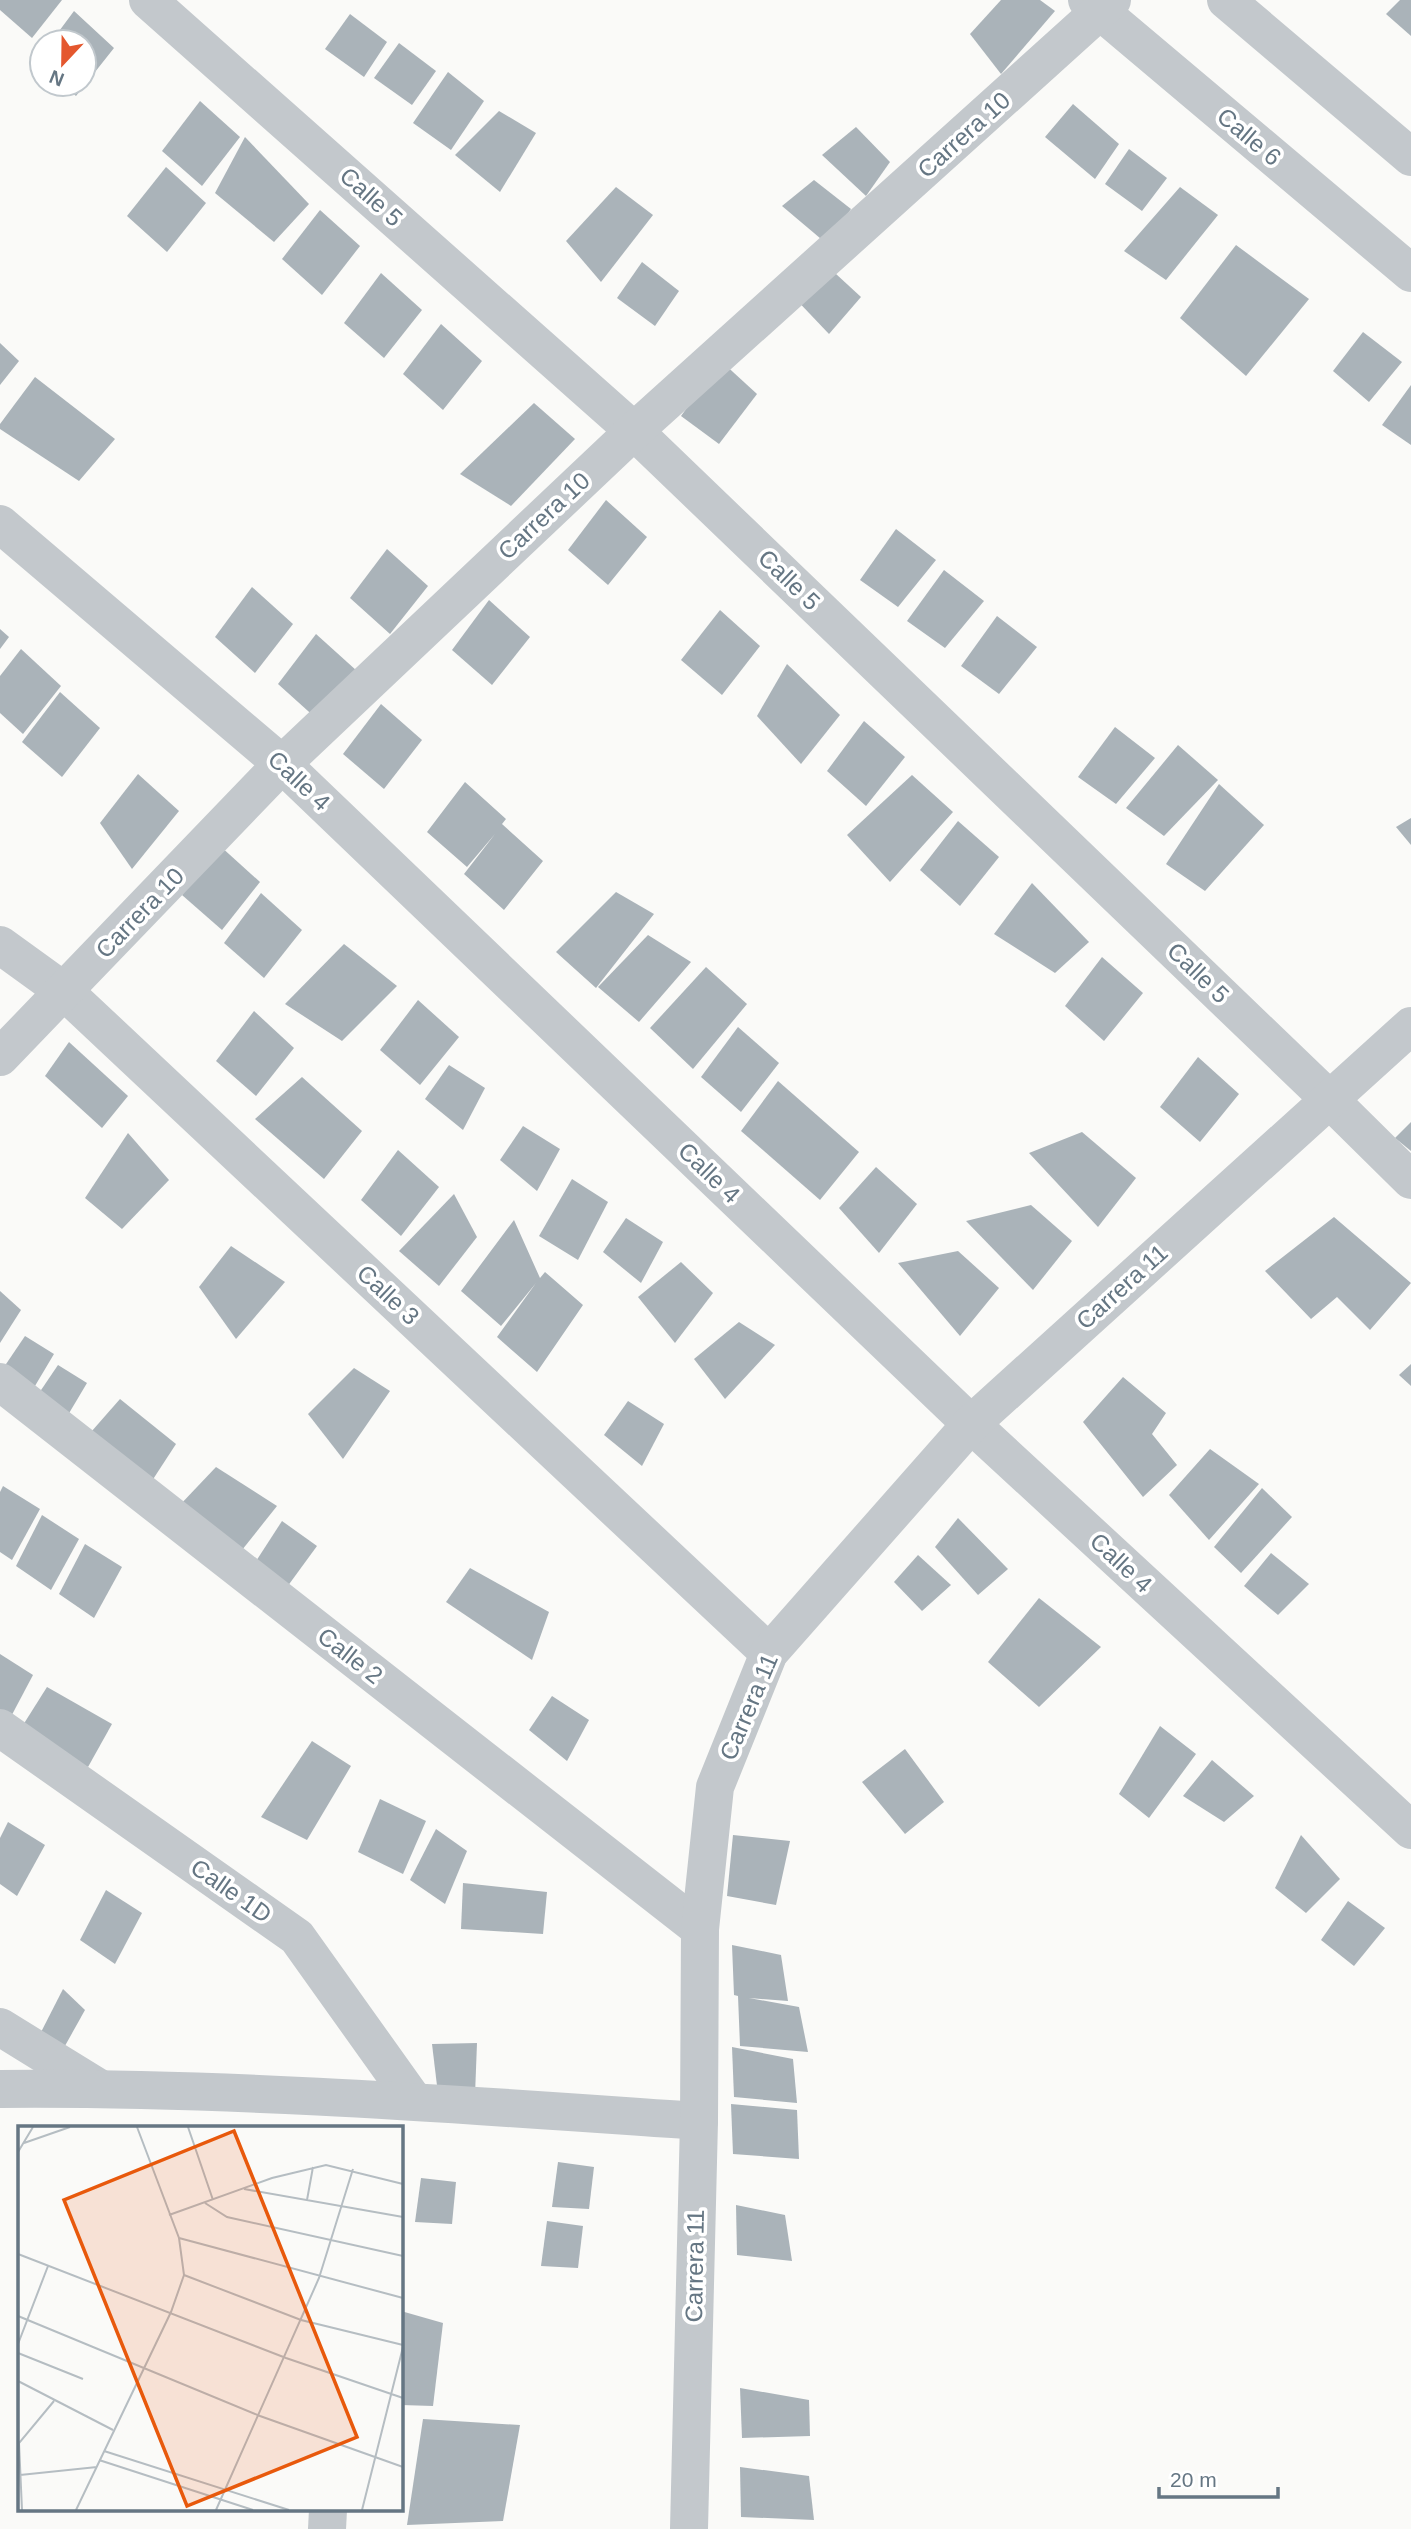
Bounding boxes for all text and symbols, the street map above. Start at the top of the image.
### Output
north arrow [28,28,98,98]
text: N [47,66,67,91]
street label: Carrera 10 [912,86,1015,183]
street label: Calle 6 [1212,102,1287,171]
street label: Calle 5 [335,162,408,232]
street label: Carrera 10 [493,467,595,565]
street label: Calle 5 [753,544,826,615]
street label: Calle 4 [263,745,336,816]
street label: Carrera 10 [90,862,189,963]
street label: Calle 5 [1162,937,1235,1008]
street label: Calle 4 [673,1137,746,1208]
street label: Carrera 11 [1071,1239,1173,1334]
street label: Calle 3 [352,1259,425,1330]
street label: Calle 4 [1085,1527,1158,1598]
street label: Calle 2 [313,1622,388,1689]
street label: Carrera 11 [714,1650,783,1764]
street label: Calle 1D [186,1853,277,1928]
inset map [18,2126,402,2512]
street label: Carrera 11 [680,2209,709,2323]
scale bar [1159,2456,1278,2500]
text: 20 m [1170,2468,1217,2491]

